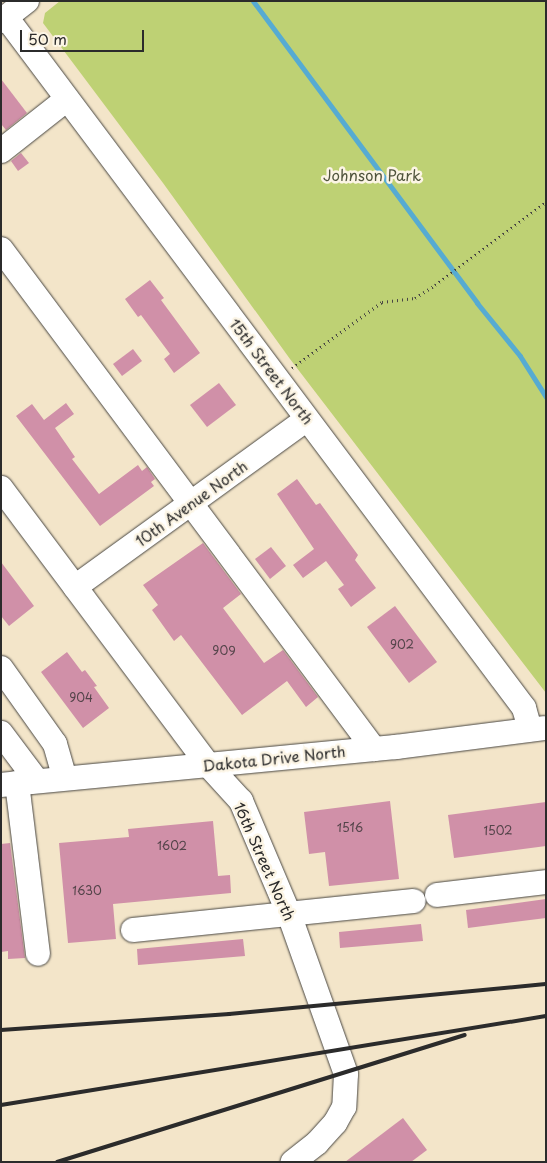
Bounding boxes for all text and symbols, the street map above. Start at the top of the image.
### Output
scale bar [22,20,146,52]
text: 50 m [28,27,67,50]
park label: Johnson Park [323,166,421,184]
street label: 15th Street North [227,315,317,427]
street label: 10th Avenue North [131,456,251,550]
house number: 902 [390,638,414,652]
house number: 909 [212,644,236,658]
house number: 904 [69,691,93,705]
street label: Dakota Drive North [201,741,347,775]
street label: 16th Street North [231,799,299,923]
house number: 1516 [337,821,363,835]
house number: 1502 [483,824,513,838]
house number: 1602 [157,839,187,853]
house number: 1630 [72,884,102,898]

